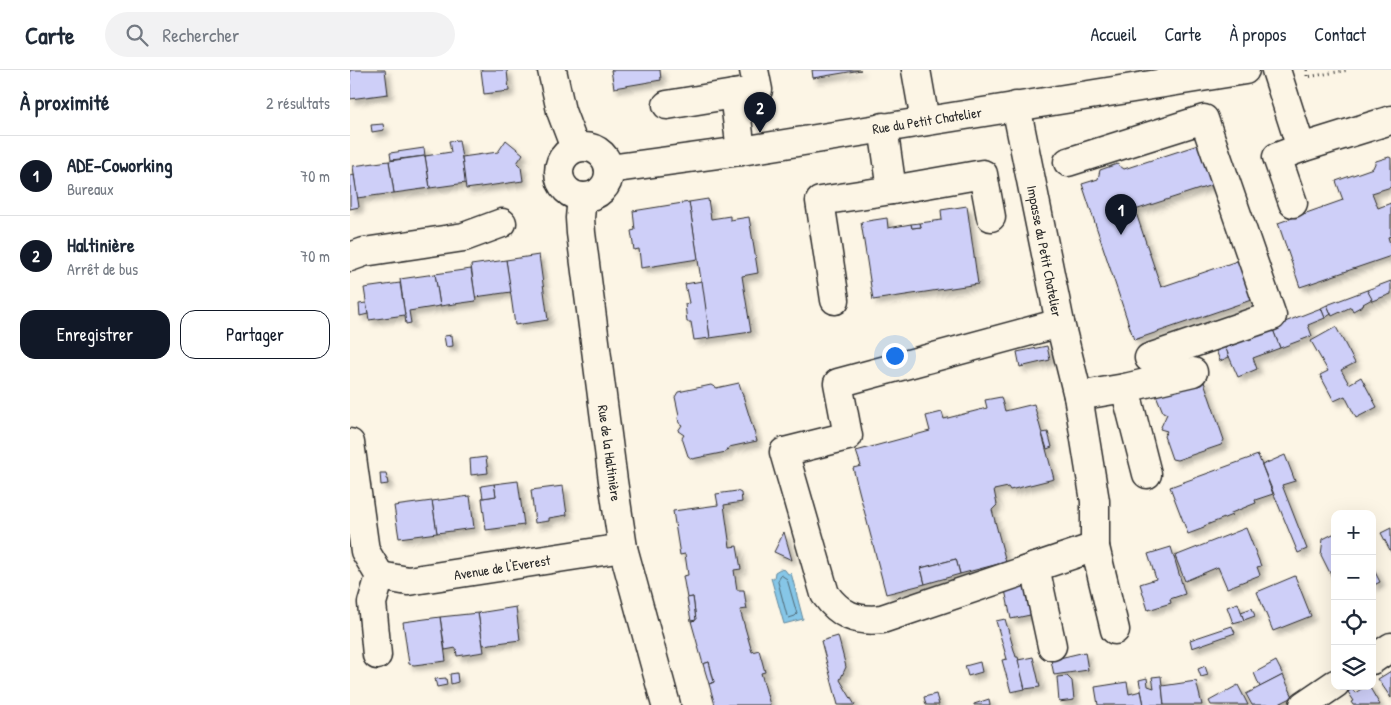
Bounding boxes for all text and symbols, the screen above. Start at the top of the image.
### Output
search box [105,12,455,57]
text: Carte [25,19,75,51]
icon: search [123,21,151,49]
text: Rechercher [163,22,239,48]
text: Accueil [1090,22,1136,47]
text: Carte [1164,22,1202,47]
text: À propos [1230,22,1286,47]
text: Contact [1314,22,1366,47]
text: À proximité [20,88,109,117]
text: 2 résultats [266,92,330,114]
pin: 2 [744,92,776,133]
street label: Rue du Petit Chatelier [871,102,984,138]
text: ADE-Coworking [67,152,172,178]
text: 1 [33,165,39,187]
text: 70 m [300,165,330,187]
text: Bureaux [67,178,114,200]
street label: Impasse du Petit Chatelier [1022,184,1067,319]
pin: 1 [1105,194,1137,235]
text: Haltinière [67,232,134,258]
text: 2 [32,245,40,267]
text: 70 m [300,245,330,267]
text: Arrêt de bus [67,258,138,280]
button: Enregistrer [20,310,170,359]
button: Partager [180,310,330,359]
your location [882,343,908,369]
street label: Rue de la Haltinière [594,404,626,503]
map controls [1331,510,1376,690]
button: + [1331,510,1376,555]
street label: Avenue de l'Everest [452,550,552,584]
button: − [1331,555,1376,600]
button: locate [1331,600,1376,645]
button: layers [1331,645,1376,690]

